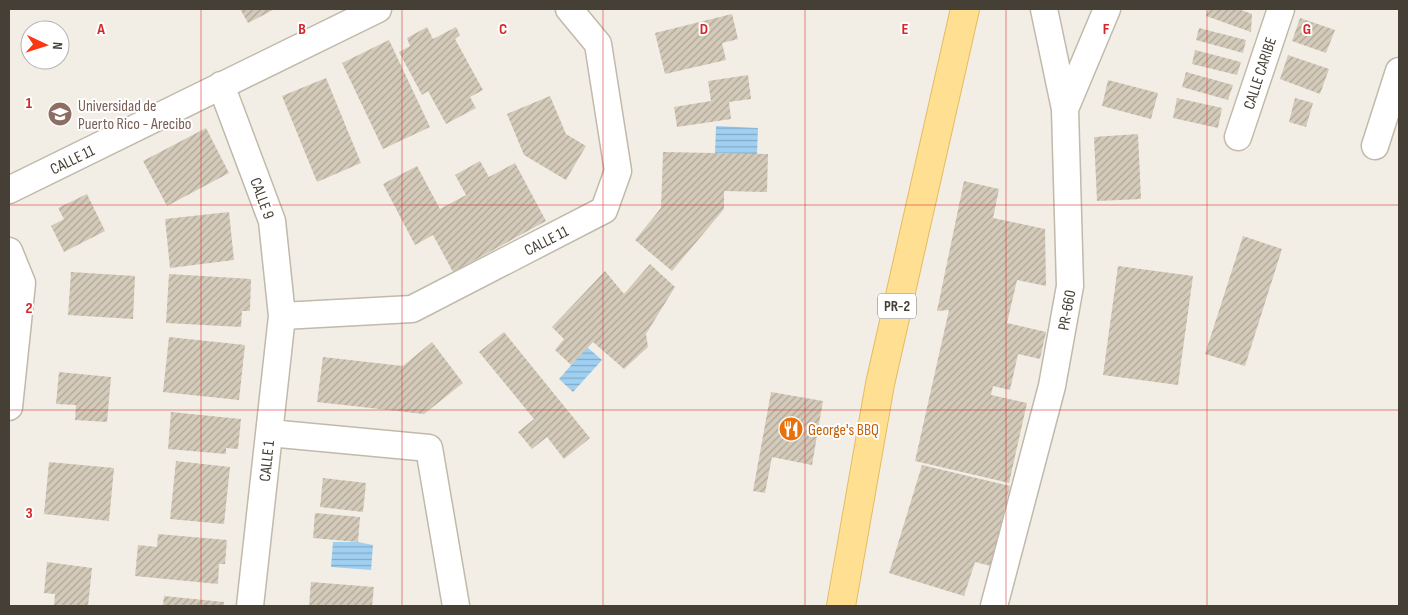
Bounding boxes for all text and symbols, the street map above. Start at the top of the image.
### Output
north arrow [20,20,70,70]
text: A [96,20,105,39]
text: B [298,20,306,39]
text: C [499,20,507,39]
text: D [700,20,708,39]
text: E [902,20,909,39]
text: F [1103,20,1110,39]
text: G [1303,20,1311,39]
street label: CALLE CARIBE [1240,35,1281,112]
text: N [49,42,66,50]
text: 1 [26,94,33,113]
place label: Universidad de Puerto Rico - Arecibo [78,97,192,134]
school or university icon: Universidad de Puerto Rico - Arecibo [47,101,73,127]
street label: CALLE 11 [47,141,98,179]
street label: CALLE 9 [245,175,278,222]
street label: CALLE 11 [522,222,572,260]
street label: PR-660 [1055,289,1080,332]
road number: PR-2 [878,294,916,318]
text: 2 [25,299,33,318]
restaurant icon: George's BBQ [778,416,804,442]
place label: George's BBQ [808,421,879,440]
street label: CALLE 1 [256,439,279,483]
text: 3 [25,504,33,523]

